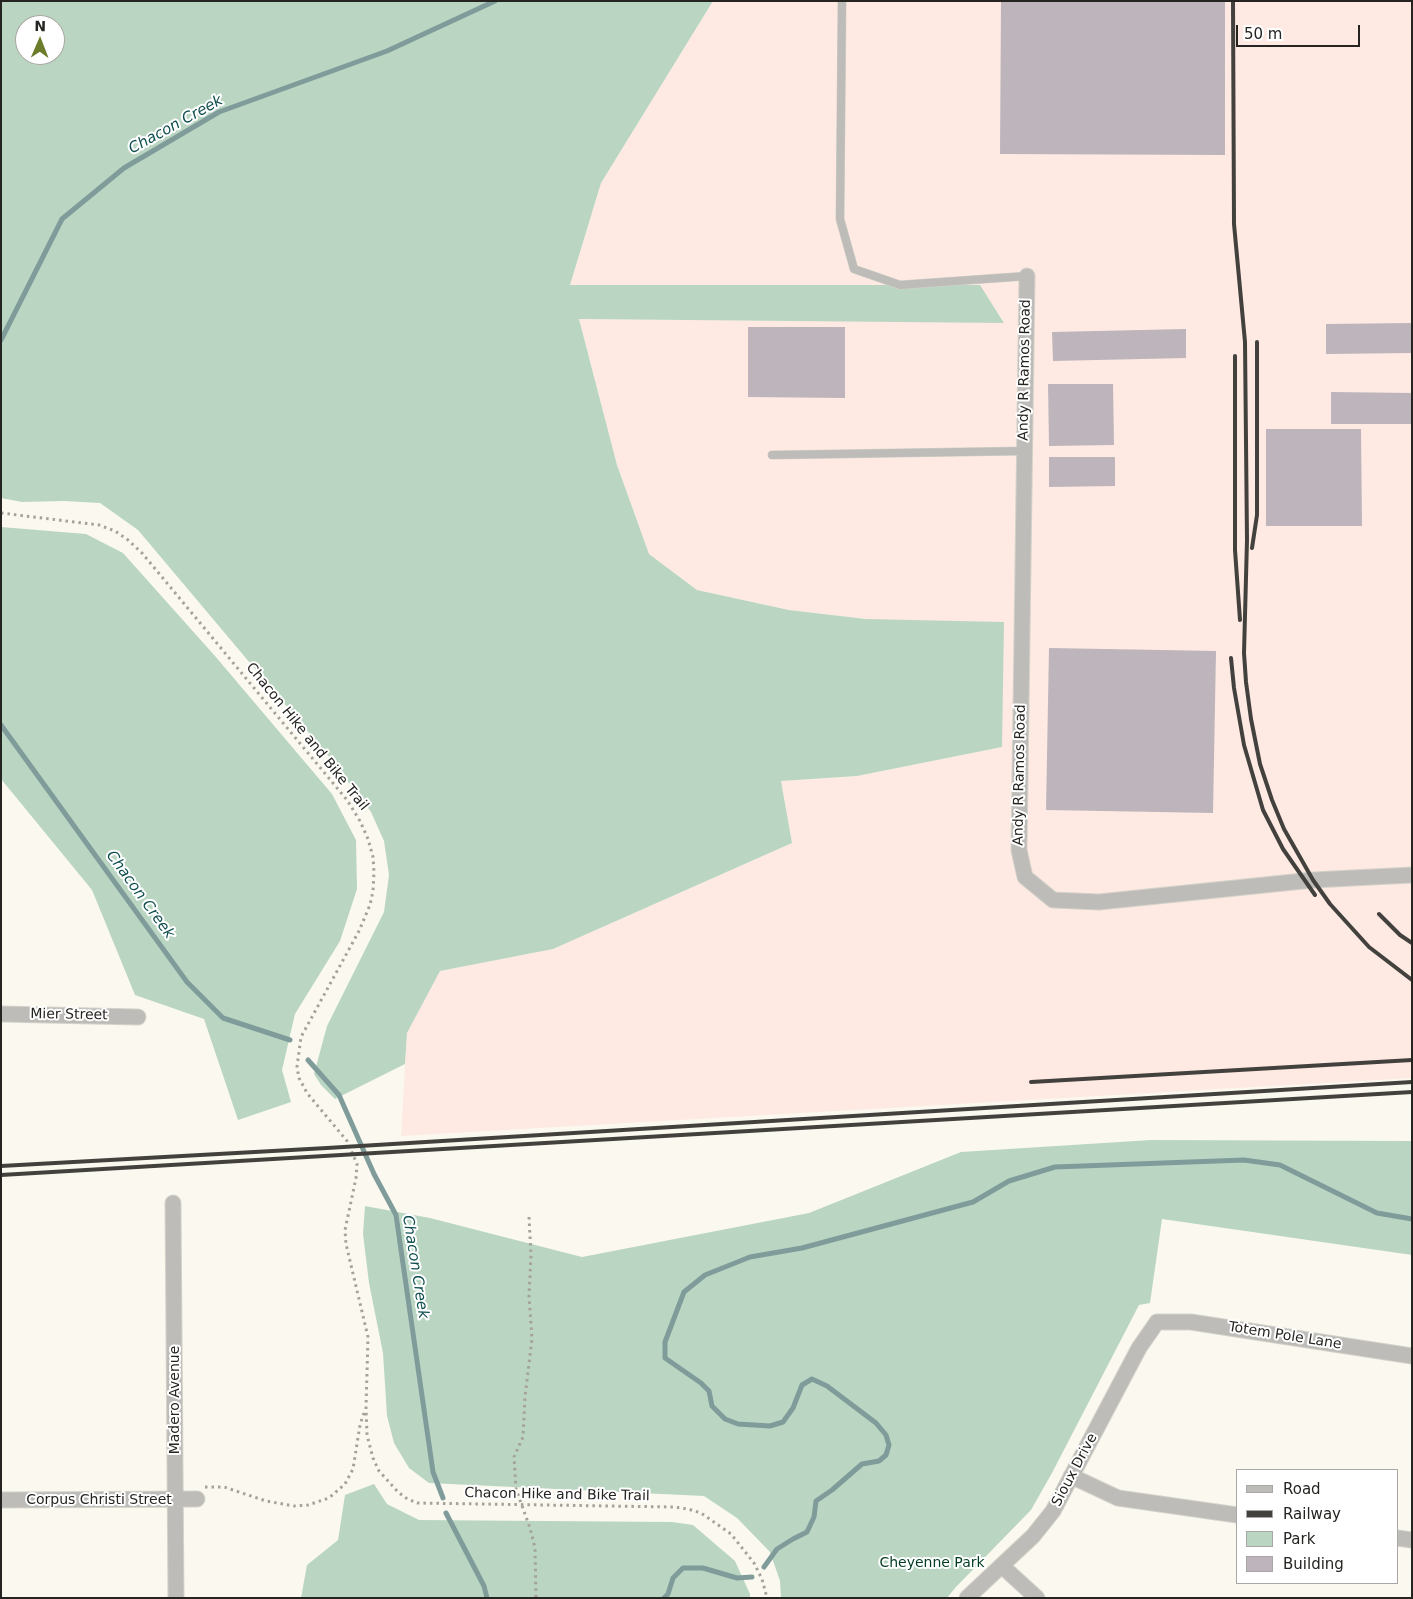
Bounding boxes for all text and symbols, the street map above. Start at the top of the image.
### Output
north arrow [15,15,65,65]
scale bar [1238,15,1362,47]
text: N [34,18,46,34]
text: 50 m [1244,25,1282,43]
water label: Chacon Creek [126,92,226,158]
street label: Andy R Ramos Road [1015,299,1035,441]
street label: Chacon Hike and Bike Trail [242,660,372,814]
street label: Andy R Ramos Road [1010,704,1030,846]
water label: Chacon Creek [102,847,178,943]
street label: Mier Street [30,1006,108,1024]
water label: Chacon Creek [398,1214,432,1320]
street label: Totem Pole Lane [1227,1319,1343,1353]
street label: Madero Avenue [167,1346,183,1454]
street label: Sioux Drive [1049,1431,1101,1509]
legend [1236,1469,1398,1584]
text: Road [1283,1480,1321,1498]
street label: Chacon Hike and Bike Trail [464,1485,650,1505]
street label: Corpus Christi Street [26,1492,172,1508]
text: Railway [1283,1505,1341,1523]
text: Park [1283,1530,1315,1548]
park label: Cheyenne Park [879,1555,985,1571]
text: Building [1283,1555,1344,1573]

